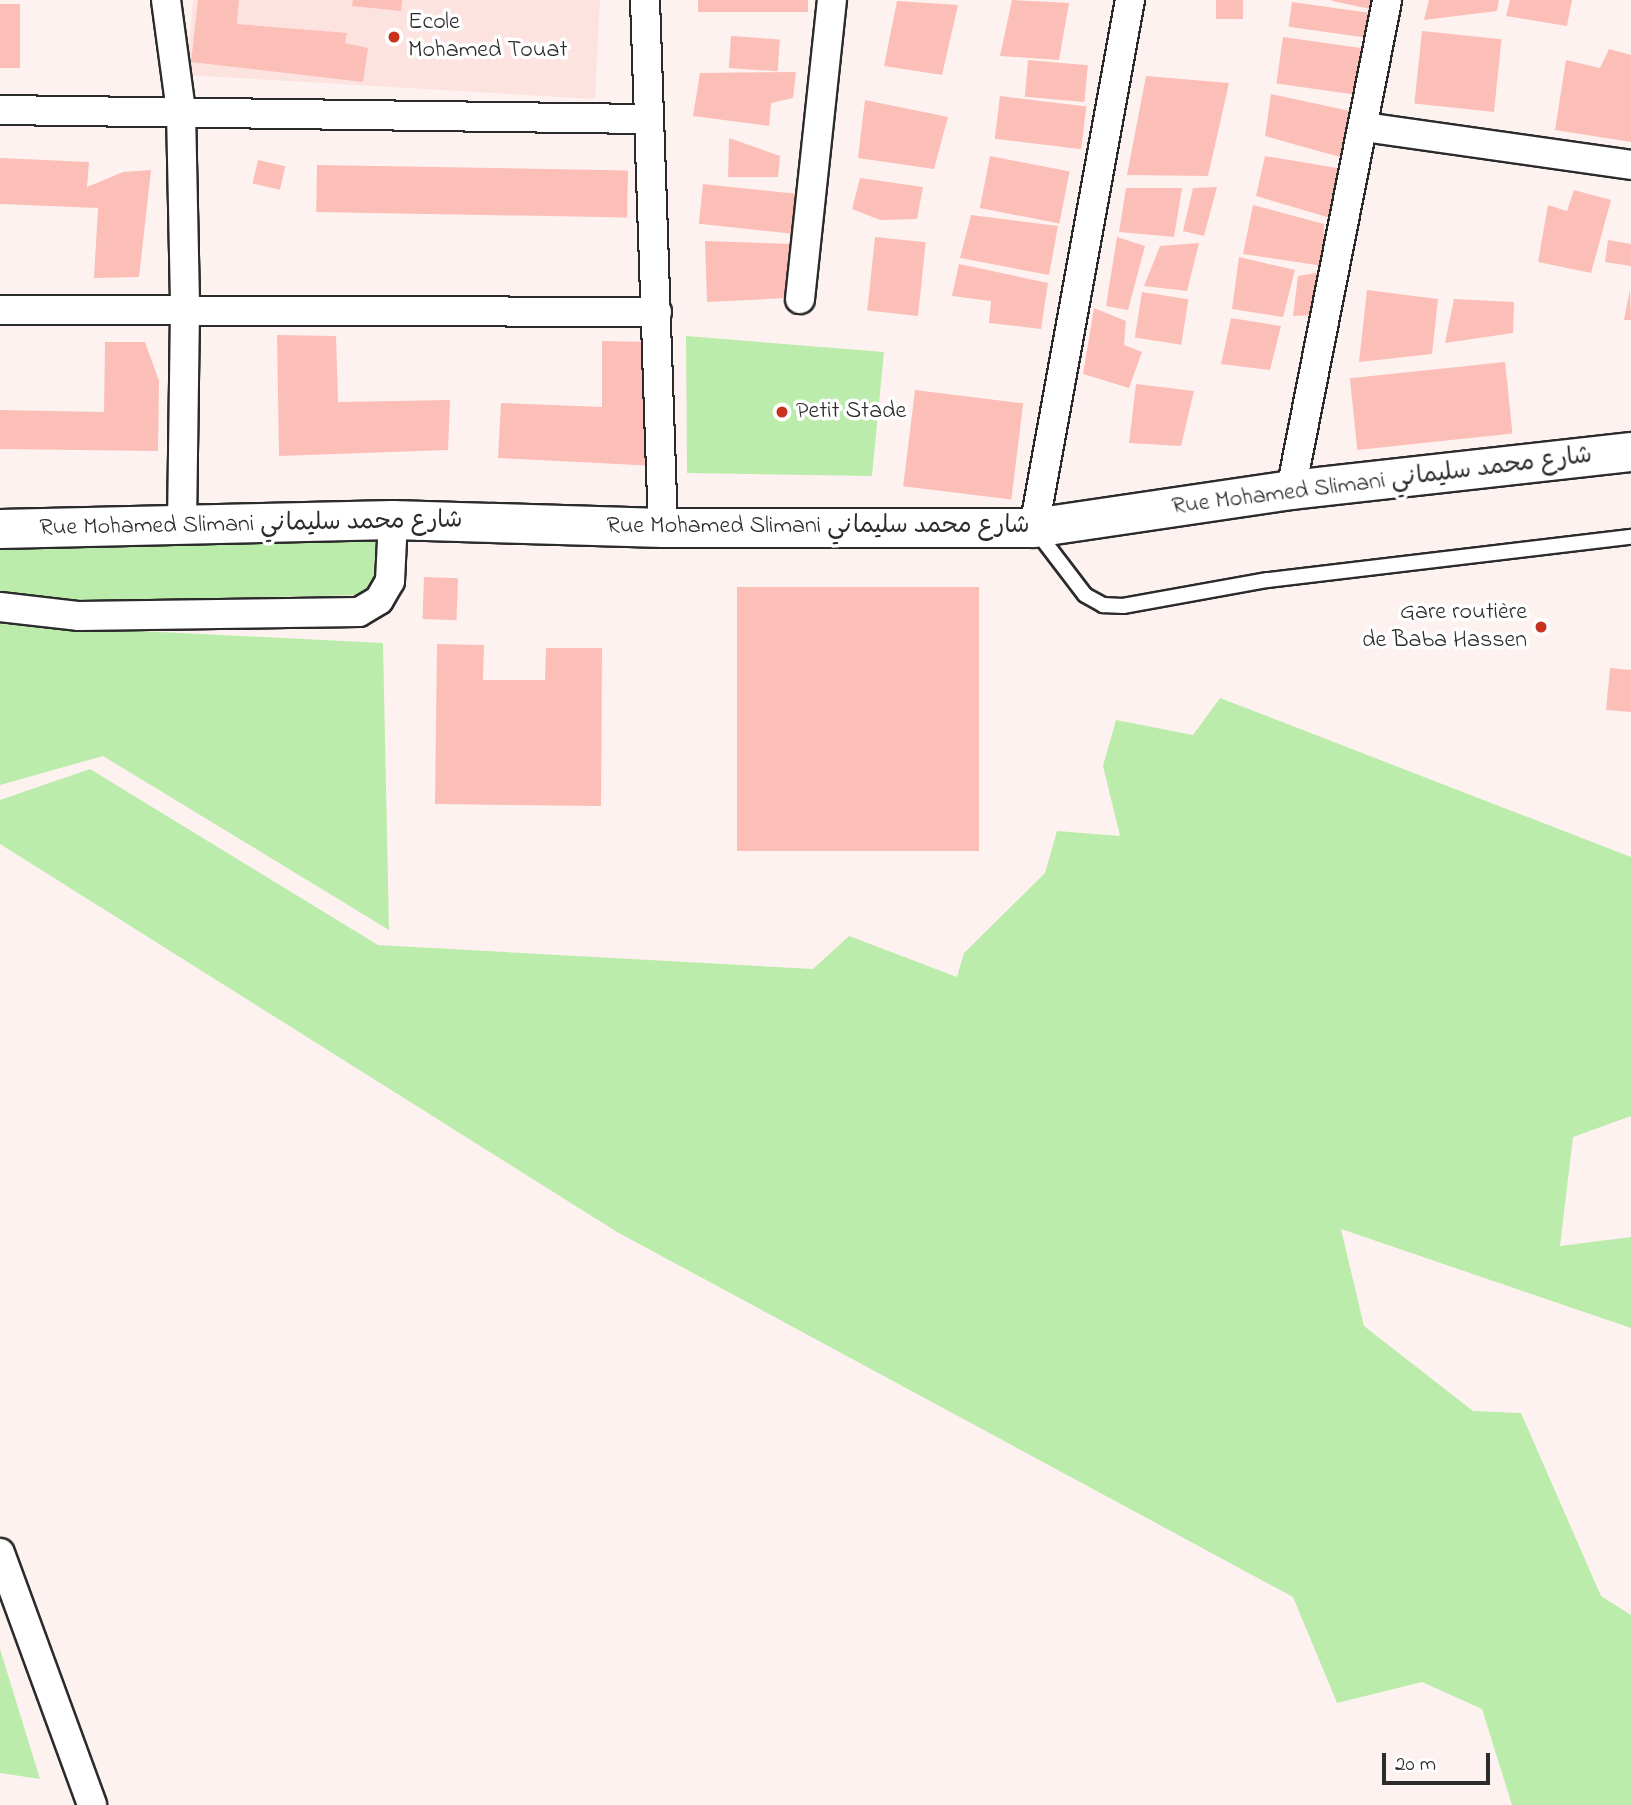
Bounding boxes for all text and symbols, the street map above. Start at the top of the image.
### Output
place label: Ecole Mohamed Touat [408,9,568,65]
marker: Ecole Mohamed Touat [386,29,402,45]
place label: Petit Stade [796,398,906,426]
marker: Petit Stade [774,404,790,420]
street label: Rue Mohamed Slimani شارع محمد سليماني [1170,442,1594,522]
street label: Rue Mohamed Slimani شارع محمد سليماني [39,507,463,543]
street label: Rue Mohamed Slimani شارع محمد سليماني [606,513,1030,541]
place label: Gare routière de Baba Hassen [1362,599,1527,655]
marker: Gare routière de Baba Hassen [1533,619,1549,635]
scale bar [1386,1738,1494,1782]
text: 20 m [1395,1750,1436,1780]

